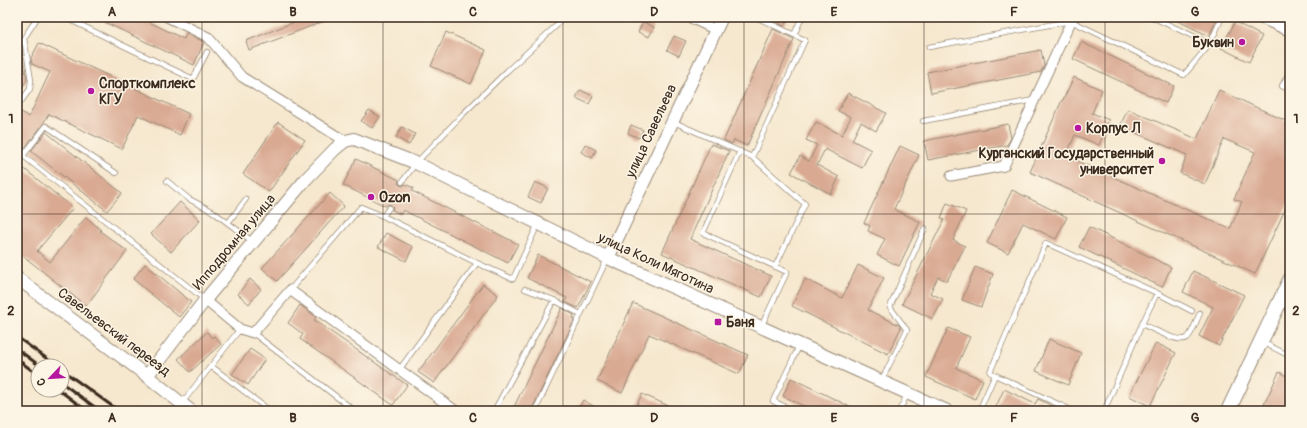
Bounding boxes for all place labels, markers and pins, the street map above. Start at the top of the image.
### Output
place label: Буквин [1192,34,1234,51]
marker: Буквин [1237,37,1247,47]
place label: Спорткомплекс КГУ [99,75,196,108]
marker: Спорткомплекс КГУ [86,86,96,96]
place label: Корпус Л [1086,120,1140,137]
marker: Корпус Л [1073,123,1083,133]
place label: Курганский Государственный университет [979,145,1155,178]
marker: Курганский Государственный университет [1157,156,1167,166]
place label: Ozon [379,189,411,206]
marker: Ozon [366,192,376,202]
place label: Баня [726,314,755,331]
marker: Баня [713,317,723,327]

